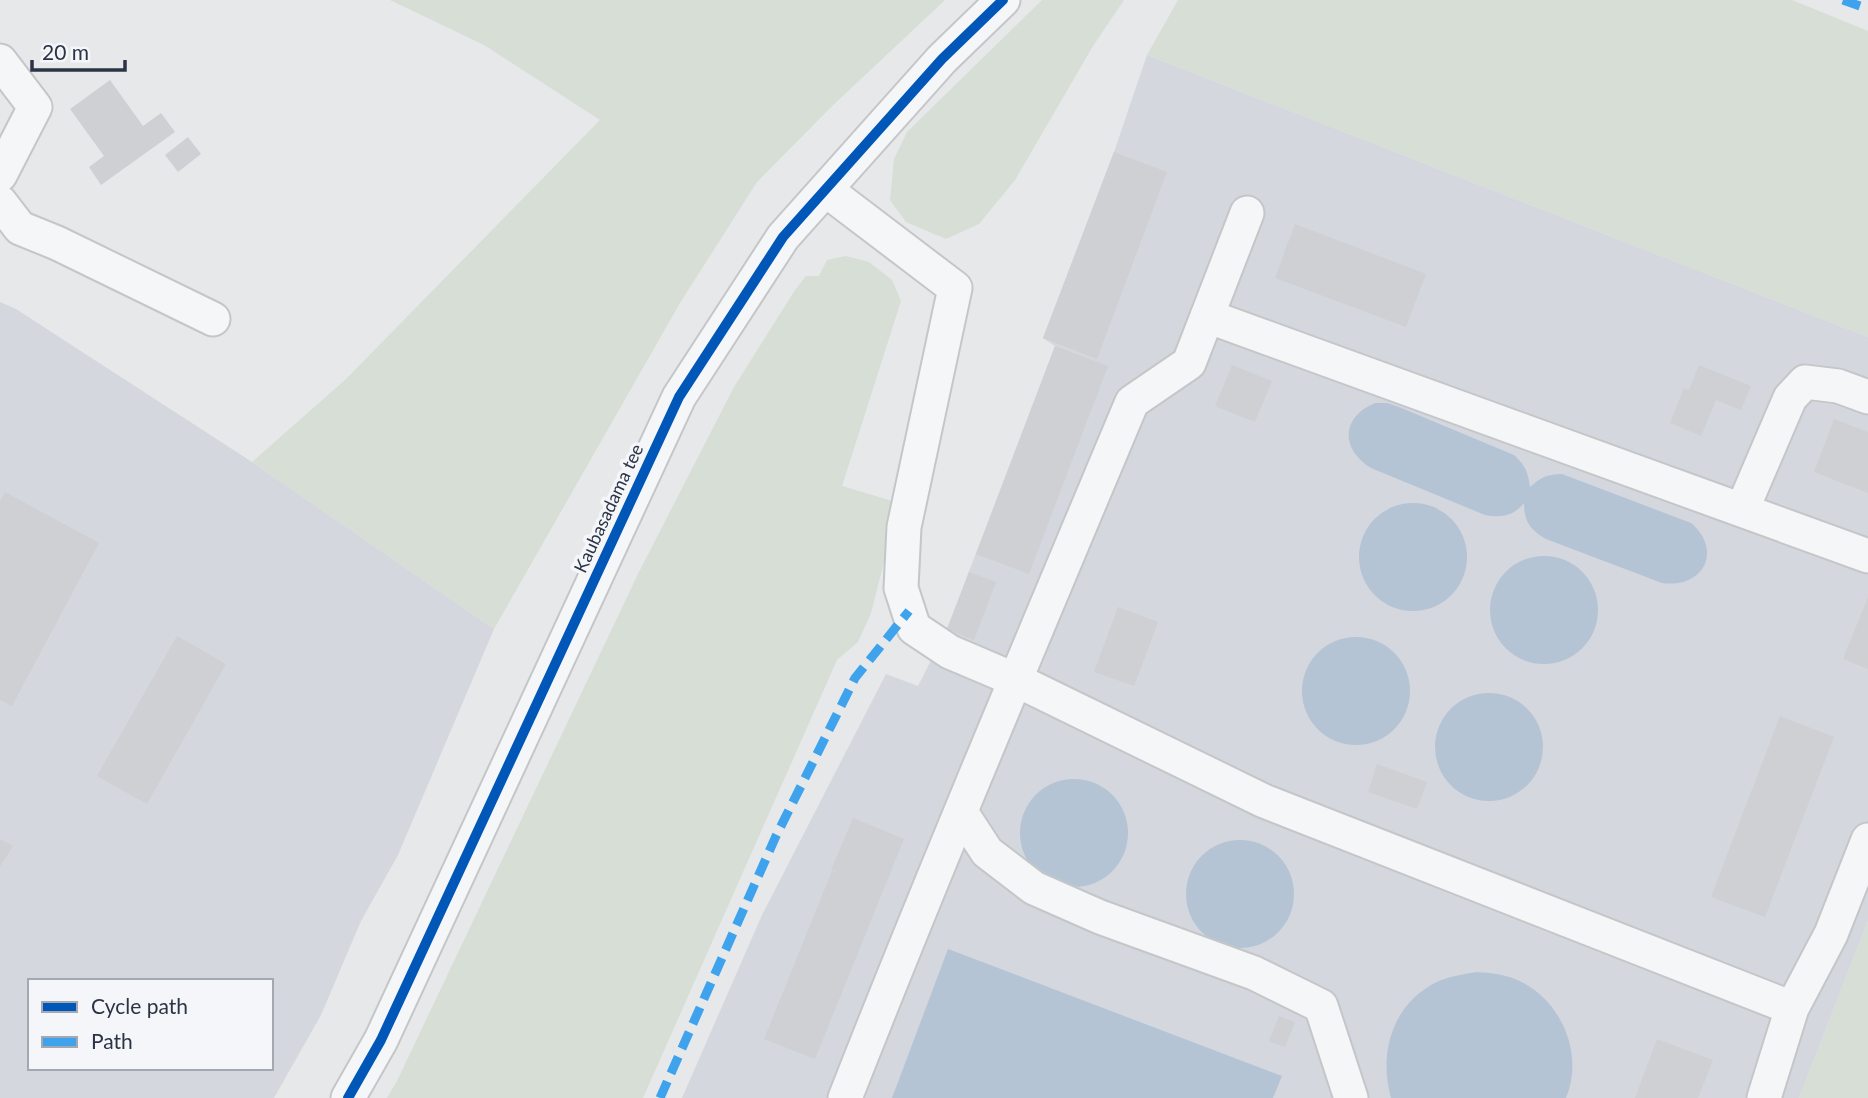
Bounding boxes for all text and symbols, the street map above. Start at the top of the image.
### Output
scale bar [32,28,124,72]
text: 20 m [42,39,89,64]
street label: Kaubasadama tee [569,440,647,576]
legend [28,979,273,1070]
text: Cycle path [91,993,188,1018]
text: Path [91,1028,133,1053]

